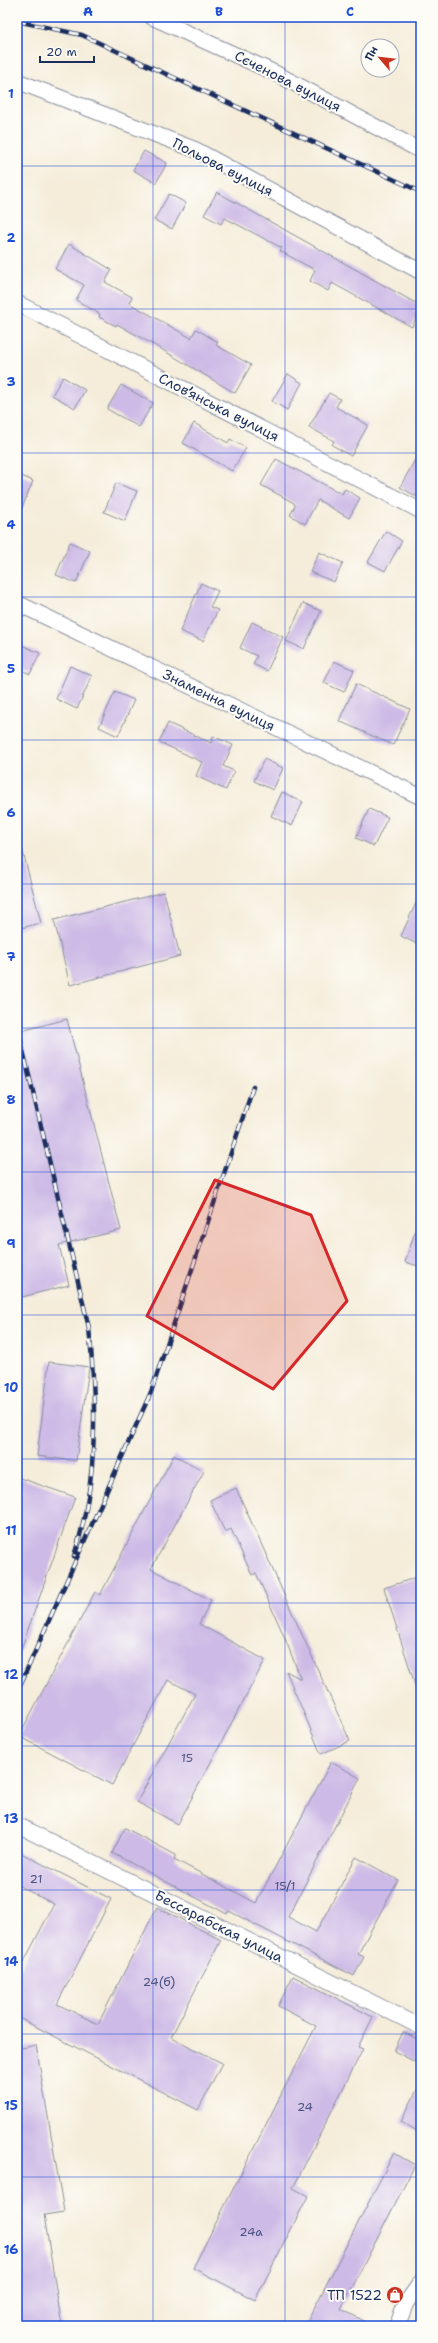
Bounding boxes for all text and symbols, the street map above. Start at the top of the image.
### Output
text: A [83,3,93,20]
text: B [215,3,223,20]
text: C [346,3,354,20]
scale bar [40,38,94,64]
north arrow [360,38,400,78]
text: 20 m [46,44,77,60]
text: Пн [362,44,382,63]
street label: Сєченова вулиця [232,46,344,116]
text: 1 [8,85,14,102]
street label: Польова вулиця [170,134,276,200]
text: 2 [6,229,16,246]
street label: Слов’янська вулиця [156,369,282,445]
text: 3 [6,373,16,390]
text: 4 [6,516,16,533]
text: 5 [7,660,15,677]
street label: Знаменна вулиця [160,665,278,735]
text: 6 [6,804,16,821]
text: 7 [6,948,16,965]
text: 8 [6,1091,16,1108]
text: 9 [6,1235,16,1252]
text: 10 [4,1379,18,1396]
text: 11 [5,1522,17,1539]
text: 12 [4,1666,18,1683]
house number: 15 [181,1750,193,1766]
text: 13 [4,1810,18,1827]
house number: 21 [30,1871,42,1887]
house number: 15/1 [274,1878,296,1894]
street label: Бессарабская улица [152,1886,286,1966]
text: 14 [4,1953,18,1970]
house number: 24(б) [143,1974,175,1990]
text: 15 [4,2097,18,2114]
house number: 24 [297,2099,313,2115]
house number: 24а [239,2224,263,2240]
text: 16 [4,2241,18,2258]
shop icon: ТП 1522 [385,2285,405,2305]
place label: ТП 1522 [327,2286,382,2304]

